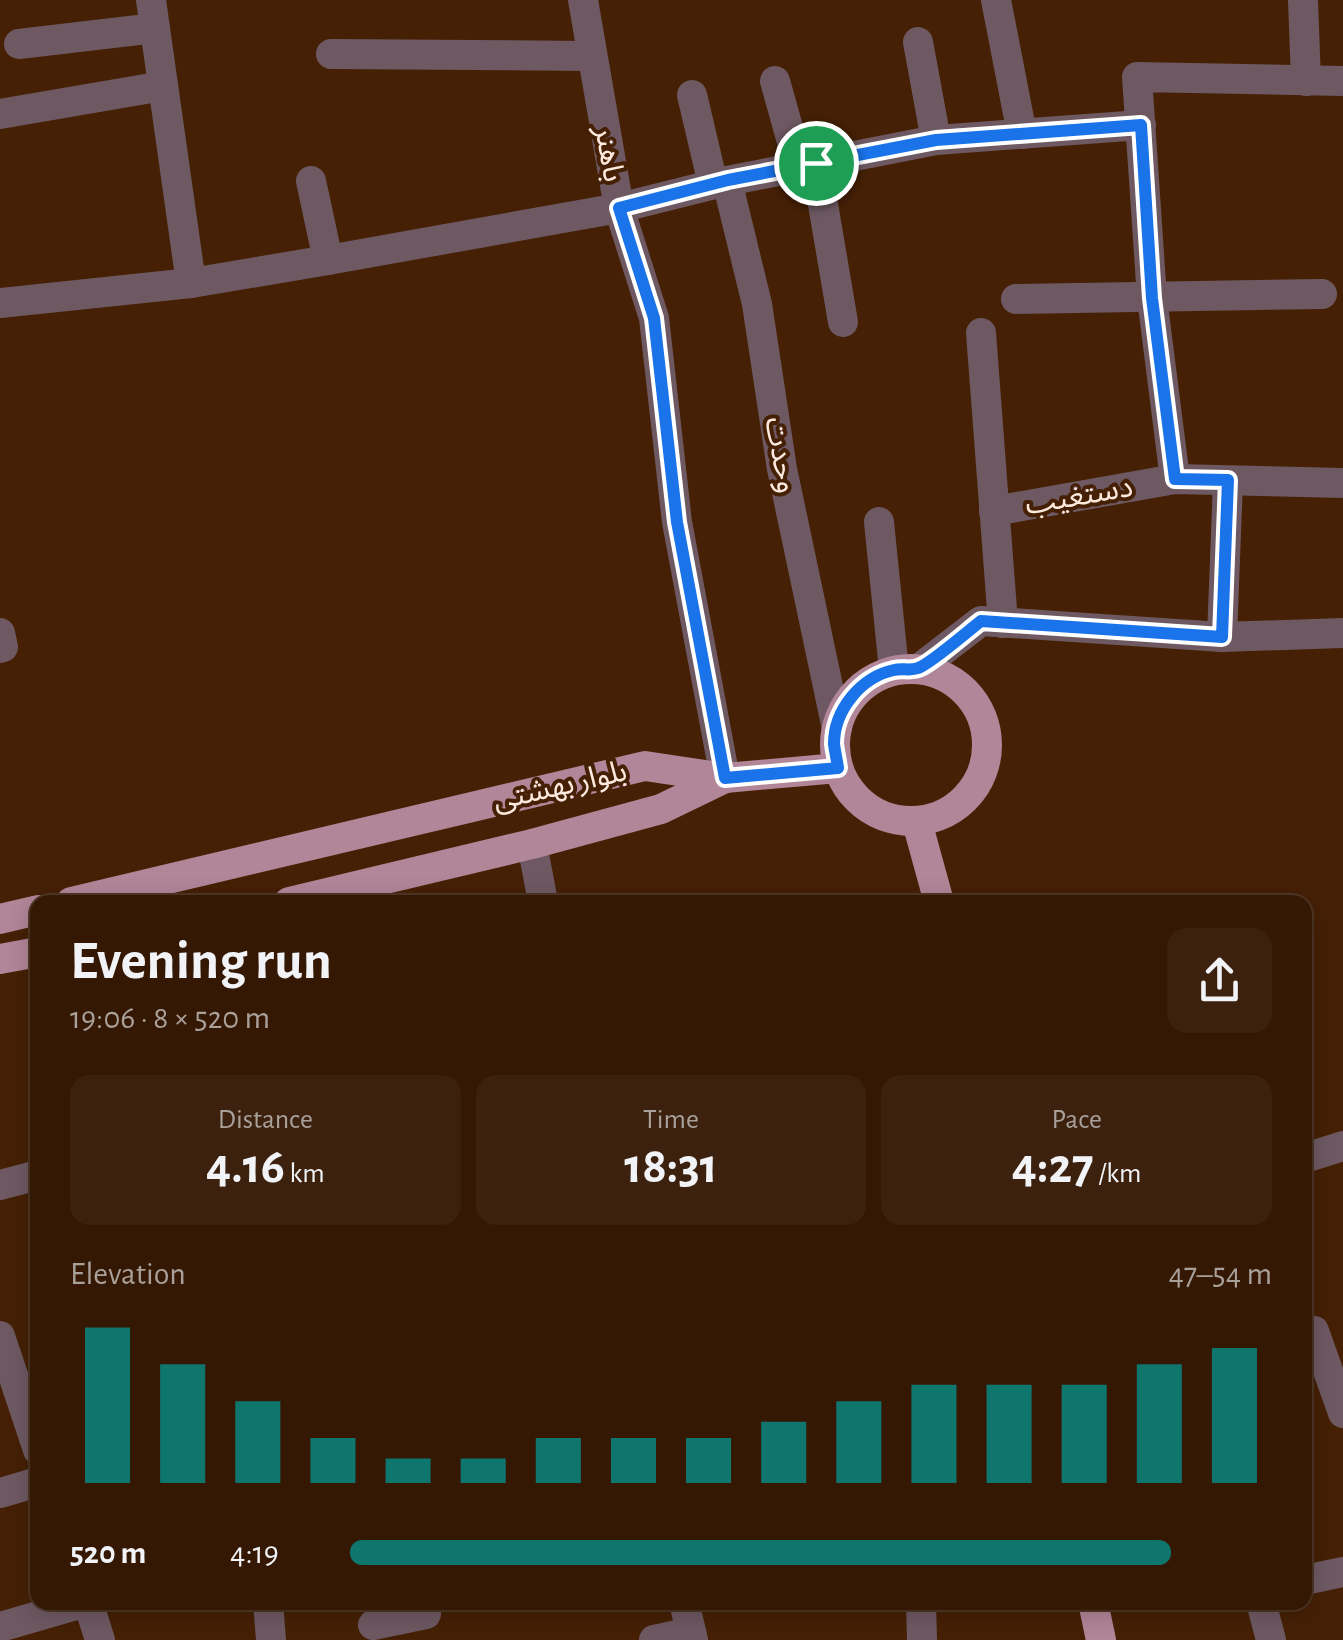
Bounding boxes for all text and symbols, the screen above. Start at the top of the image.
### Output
pin [774,121,859,206]
street label: باهنر [588,123,629,184]
icon: arrive [789,136,844,191]
street label: وحدت [759,415,802,496]
street label: دستغیب [1023,472,1135,521]
street label: بلوار بهشتی [490,756,630,817]
button: share [1167,928,1272,1033]
text: Evening run [70,934,332,989]
text: 19:06 · 8 × 520 m [70,1002,270,1034]
text: Distance [218,1106,313,1134]
text: Time [643,1106,699,1134]
text: Pace [1051,1106,1102,1134]
text: 4.16 [206,1142,285,1192]
text: 18:31 [624,1142,718,1192]
text: 4:27 [1012,1142,1094,1192]
text: km [285,1160,325,1188]
text: /km [1094,1160,1141,1188]
text: Elevation [70,1258,186,1290]
text: 47–54 m [1168,1258,1272,1290]
text: 520 m [70,1537,146,1569]
text: 4:19 [230,1537,279,1569]

